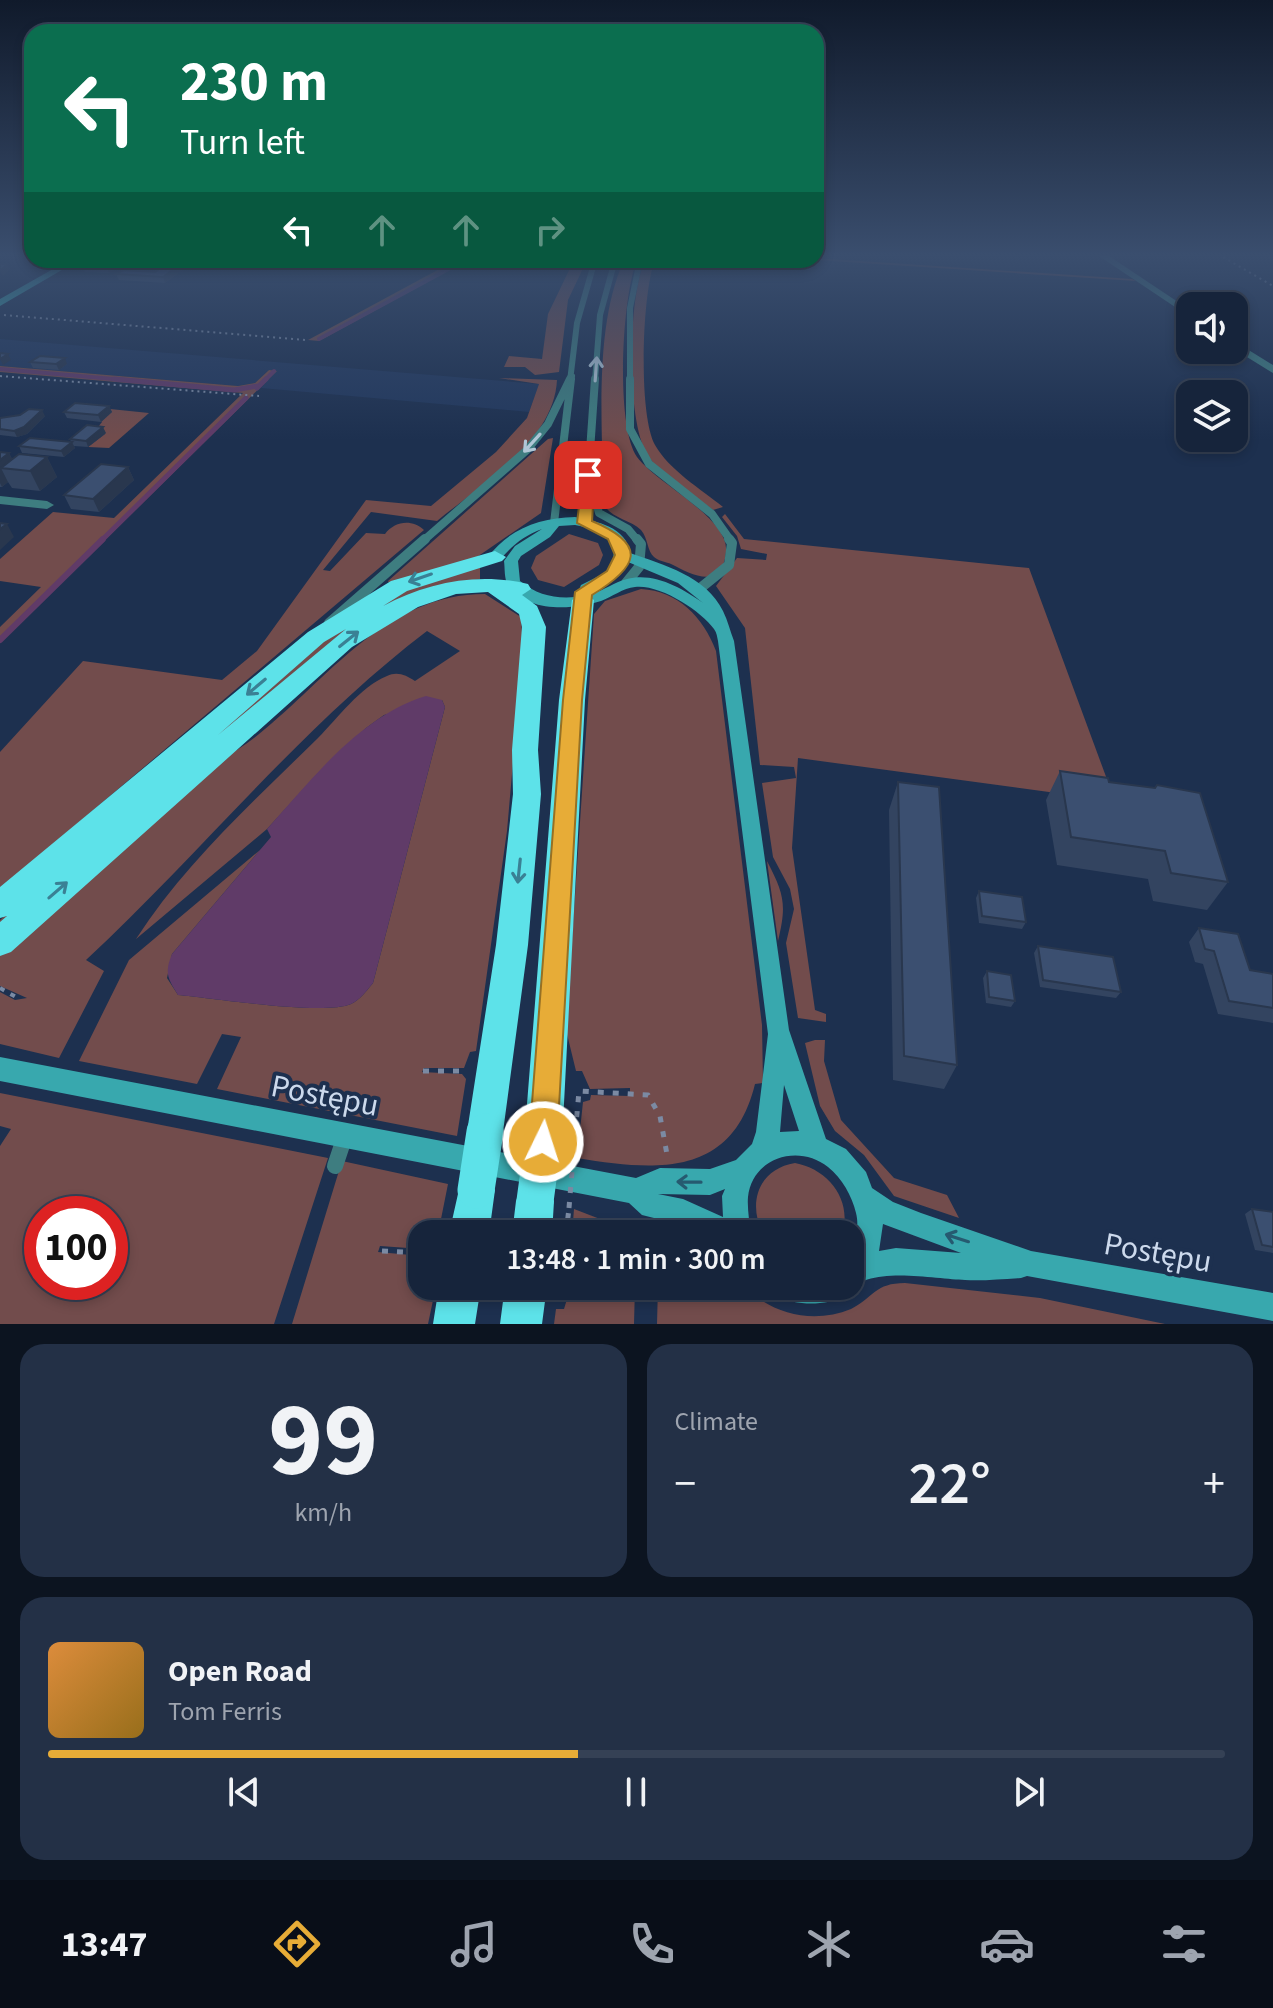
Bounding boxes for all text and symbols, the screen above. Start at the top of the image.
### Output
text: 230 m [180,43,328,122]
icon: left [48,56,152,160]
text: Turn left [180,117,305,168]
icon: left [276,208,320,252]
icon: ahead [360,208,404,252]
icon: ahead [444,208,488,252]
icon: right [528,208,572,252]
map controls [1176,292,1248,452]
button: sound [1176,292,1248,364]
one-way arrow [588,356,603,383]
button: layers [1176,380,1248,452]
one-way arrow [523,433,542,453]
pin [554,441,622,509]
icon: arrive [566,453,610,497]
one-way arrow [407,572,432,587]
one-way arrow [338,630,359,648]
one-way arrow [247,678,267,696]
one-way arrow [512,857,527,884]
one-way arrow [48,881,68,899]
street label: Postępu [267,1063,383,1129]
position arrow [501,1100,585,1184]
one-way arrow [676,1174,703,1190]
speed limit sign: 100 [24,1196,128,1300]
street label: Postępu [1100,1221,1215,1285]
one-way arrow [945,1230,971,1245]
text: 13:48 · 1 min · 300 m [506,1238,766,1281]
text: 99 [268,1368,378,1516]
text: Climate [675,1403,758,1440]
text: 22° [909,1442,991,1527]
text: − [675,1453,696,1516]
text: + [1203,1453,1225,1516]
text: km/h [294,1494,352,1531]
text: Open Road [168,1650,312,1693]
text: Tom Ferris [168,1693,282,1730]
icon: previous [222,1770,266,1814]
icon: pause [614,1770,658,1814]
icon: next [1007,1770,1051,1814]
icon: directions [269,1916,325,1972]
icon: music [446,1916,502,1972]
icon: phone [624,1916,680,1972]
icon: climate [801,1916,857,1972]
icon: car [979,1916,1035,1972]
icon: filters [1156,1916,1212,1972]
text: 13:47 [61,1919,148,1970]

